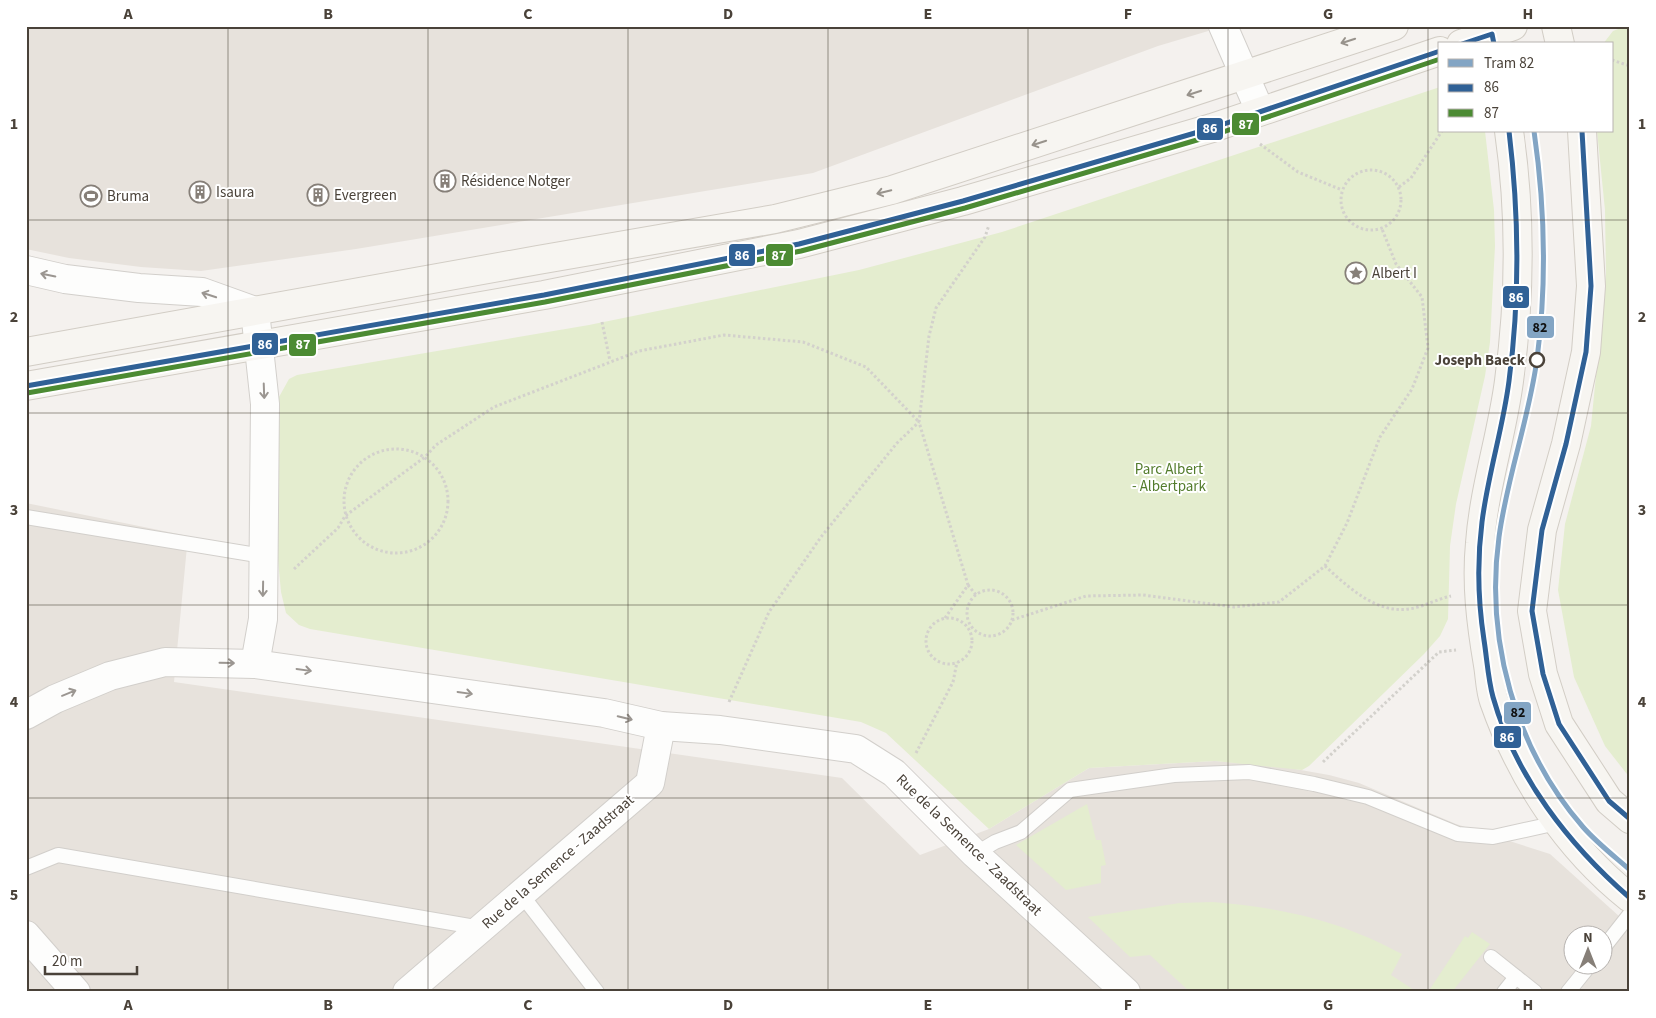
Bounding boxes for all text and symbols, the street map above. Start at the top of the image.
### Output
text: A [122,3,133,25]
text: B [323,3,333,25]
text: C [523,3,533,25]
text: D [723,3,733,25]
text: E [924,3,932,25]
text: F [1124,3,1132,25]
text: G [1323,3,1333,25]
text: H [1523,3,1533,25]
one-way arrow [1340,37,1356,47]
legend [1438,42,1614,132]
text: Tram 82 [1484,53,1534,74]
text: 86 [1484,77,1499,98]
one-way arrow [1186,88,1202,98]
text: 87 [1484,103,1499,124]
line badge: 87 [1231,112,1260,136]
text: 1 [10,113,18,135]
text: 1 [1638,113,1646,135]
text: 87 [1239,115,1253,135]
line badge: 86 [1196,117,1224,141]
text: 86 [1203,119,1217,139]
one-way arrow [1031,138,1047,148]
building icon: Résidence Notger [433,169,457,193]
place label: Résidence Notger [461,171,571,192]
building icon: Isaura [188,180,212,204]
place label: Isaura [216,182,254,203]
building icon: Evergreen [306,183,330,207]
sports icon: Bruma [79,184,103,208]
place label: Evergreen [334,185,397,206]
place label: Bruma [107,186,149,207]
one-way arrow [877,188,893,197]
line badge: 86 [728,243,756,267]
line badge: 87 [765,243,794,267]
text: 86 [735,246,749,266]
text: 87 [772,246,786,266]
place icon: Albert I [1344,261,1368,285]
place label: Albert I [1372,263,1417,284]
one-way arrow [40,270,56,279]
line badge: 86 [1502,285,1530,309]
text: 86 [1509,288,1523,308]
one-way arrow [201,289,217,299]
text: 2 [10,306,18,328]
text: 2 [1638,306,1646,328]
line badge: 82 [1526,315,1555,339]
text: 82 [1533,318,1547,338]
line badge: 86 [251,332,279,356]
line badge: 87 [288,333,317,357]
text: 86 [258,335,272,355]
text: 87 [296,335,310,355]
place label: Joseph Baeck [1435,350,1526,371]
marker: Joseph Baeck [1529,352,1545,368]
one-way arrow [260,383,269,399]
park label: Parc Albert - Albertpark [1132,459,1207,497]
text: 3 [10,499,18,521]
text: 3 [1638,499,1646,521]
one-way arrow [258,580,268,597]
one-way arrow [218,658,235,668]
one-way arrow [295,666,311,676]
one-way arrow [61,687,76,697]
one-way arrow [456,688,472,698]
text: 4 [10,691,19,713]
text: 4 [1638,691,1647,713]
line badge: 82 [1503,701,1532,725]
text: 82 [1511,703,1525,723]
one-way arrow [617,714,633,723]
line badge: 86 [1493,725,1522,749]
text: 86 [1500,728,1514,748]
street label: Rue de la Semence - Zaadstraat [891,770,1047,920]
street label: Rue de la Semence - Zaadstraat [477,790,639,934]
text: 5 [10,884,18,906]
text: 5 [1638,884,1646,906]
north arrow [1564,926,1614,976]
text: N [1583,928,1593,948]
scale bar [45,943,138,975]
text: 20 m [52,951,82,972]
text: A [122,994,133,1016]
text: B [323,994,333,1016]
text: C [523,994,533,1016]
text: D [723,994,733,1016]
text: E [924,994,932,1016]
text: F [1124,994,1132,1016]
text: G [1323,994,1333,1016]
text: H [1523,994,1533,1016]

